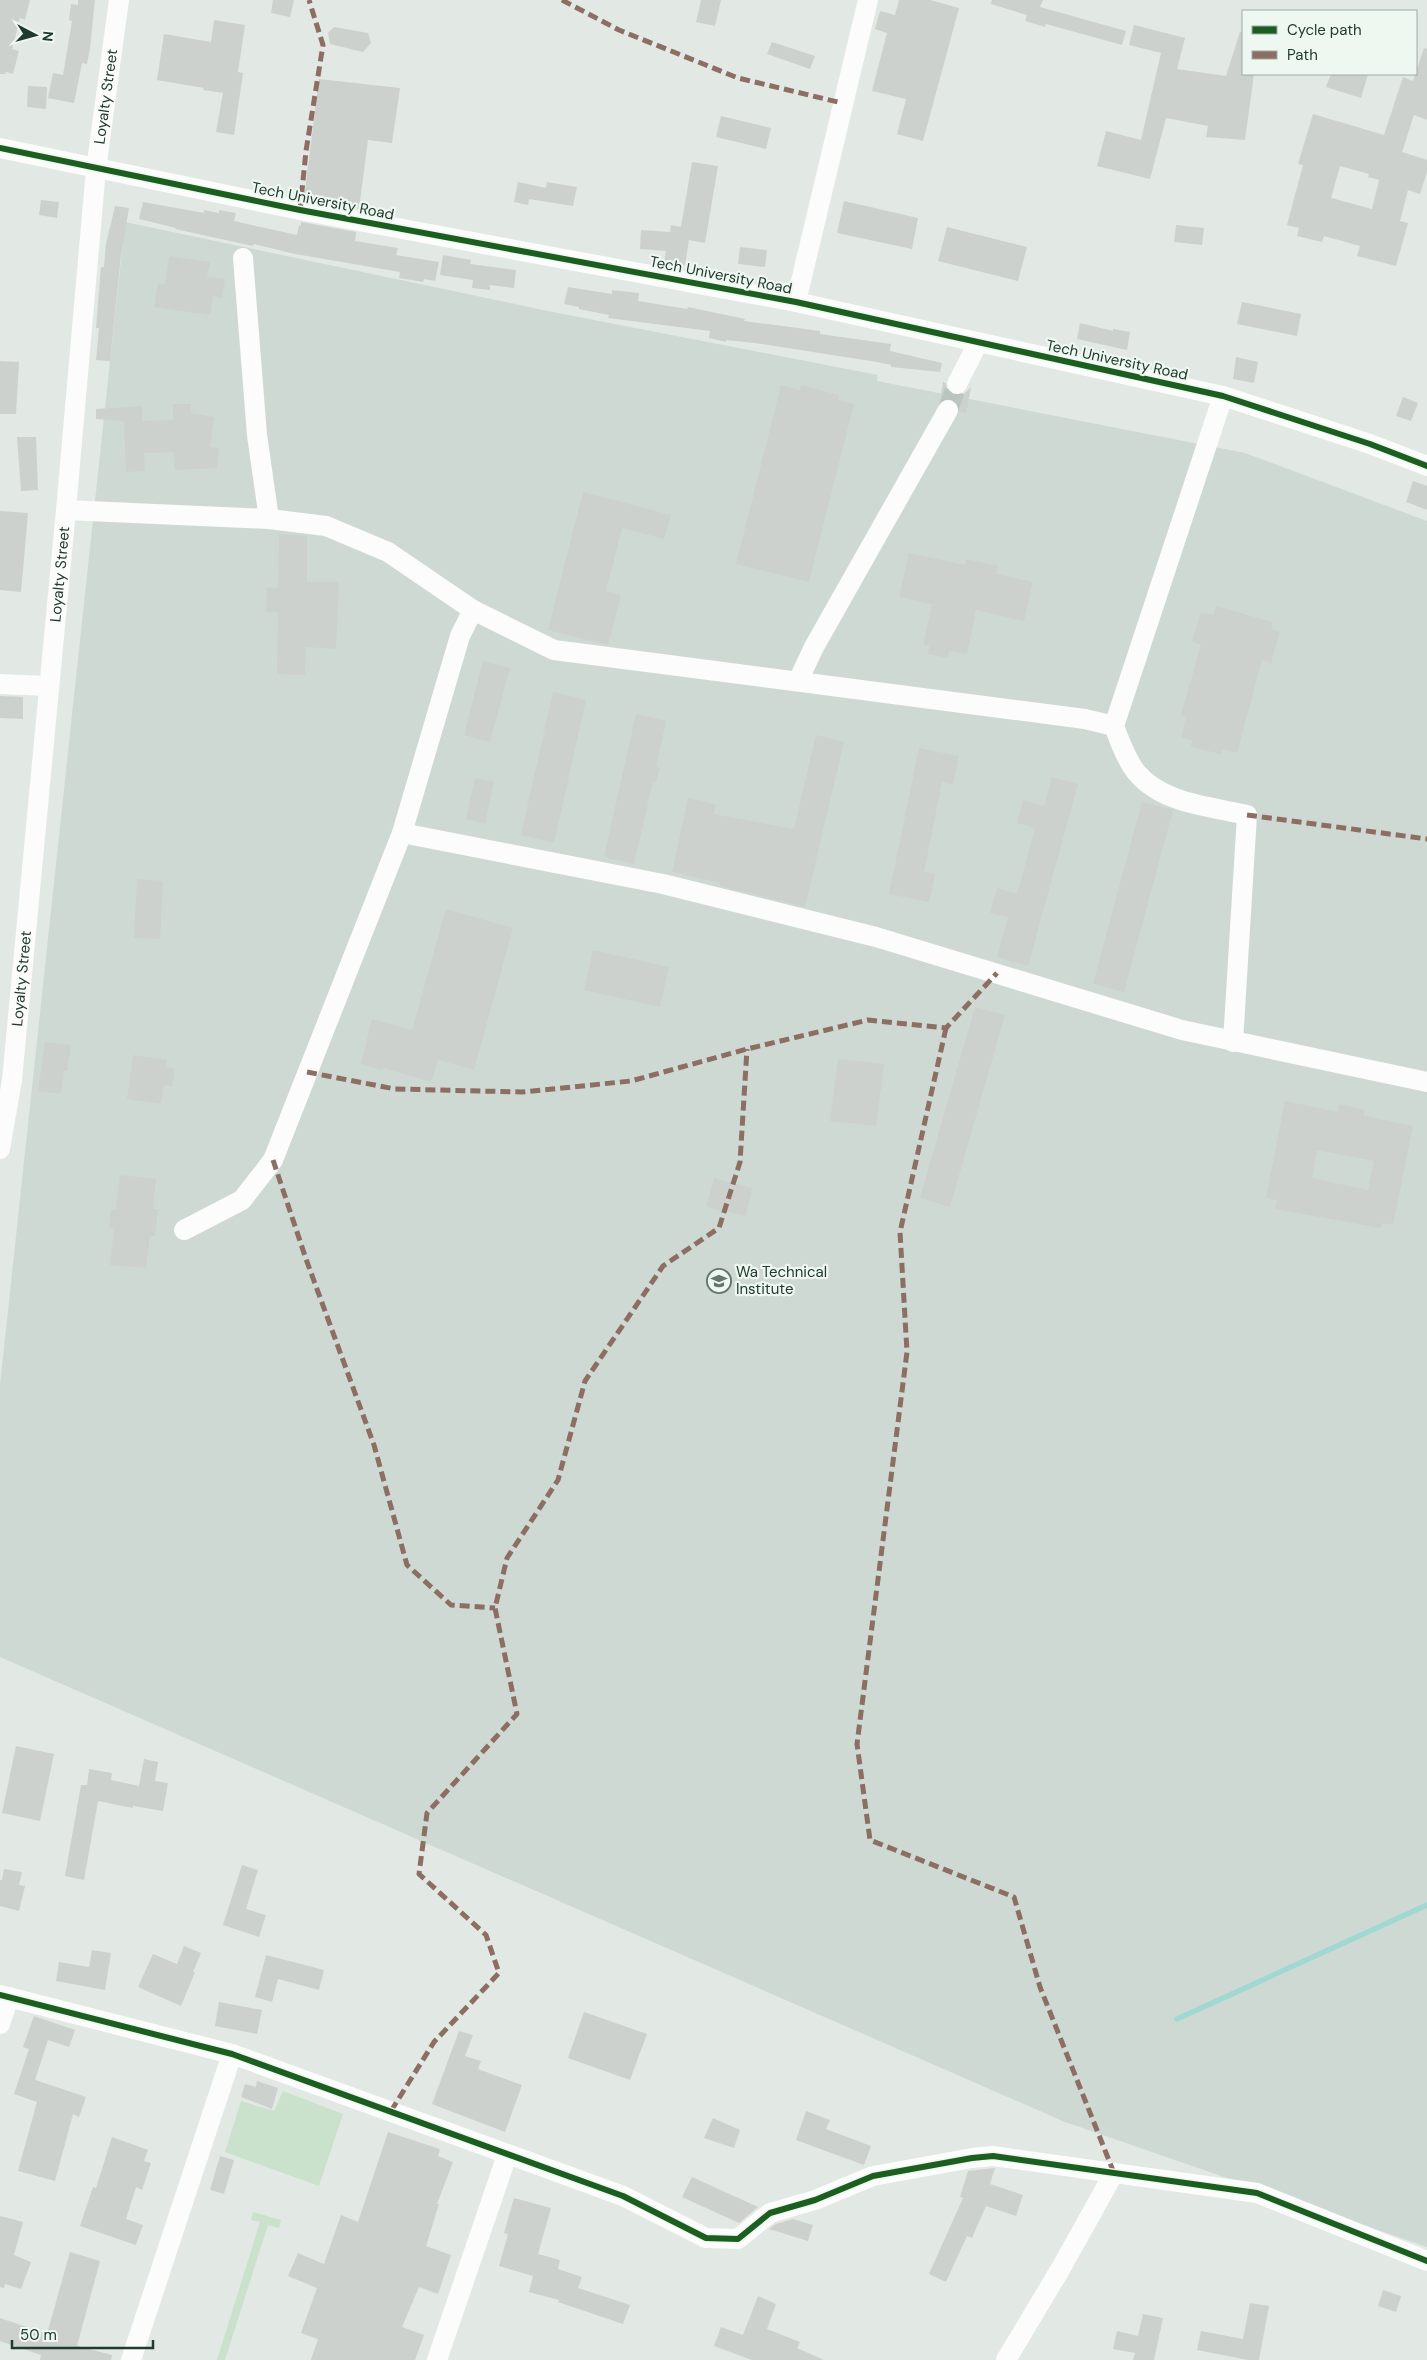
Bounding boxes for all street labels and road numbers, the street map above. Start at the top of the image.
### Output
street label: Loyalty Street [89,48,122,146]
street label: Tech University Road [250,177,396,225]
street label: Tech University Road [648,251,794,299]
street label: Tech University Road [1044,335,1190,385]
street label: Loyalty Street [45,525,74,623]
street label: Loyalty Street [7,930,36,1027]

